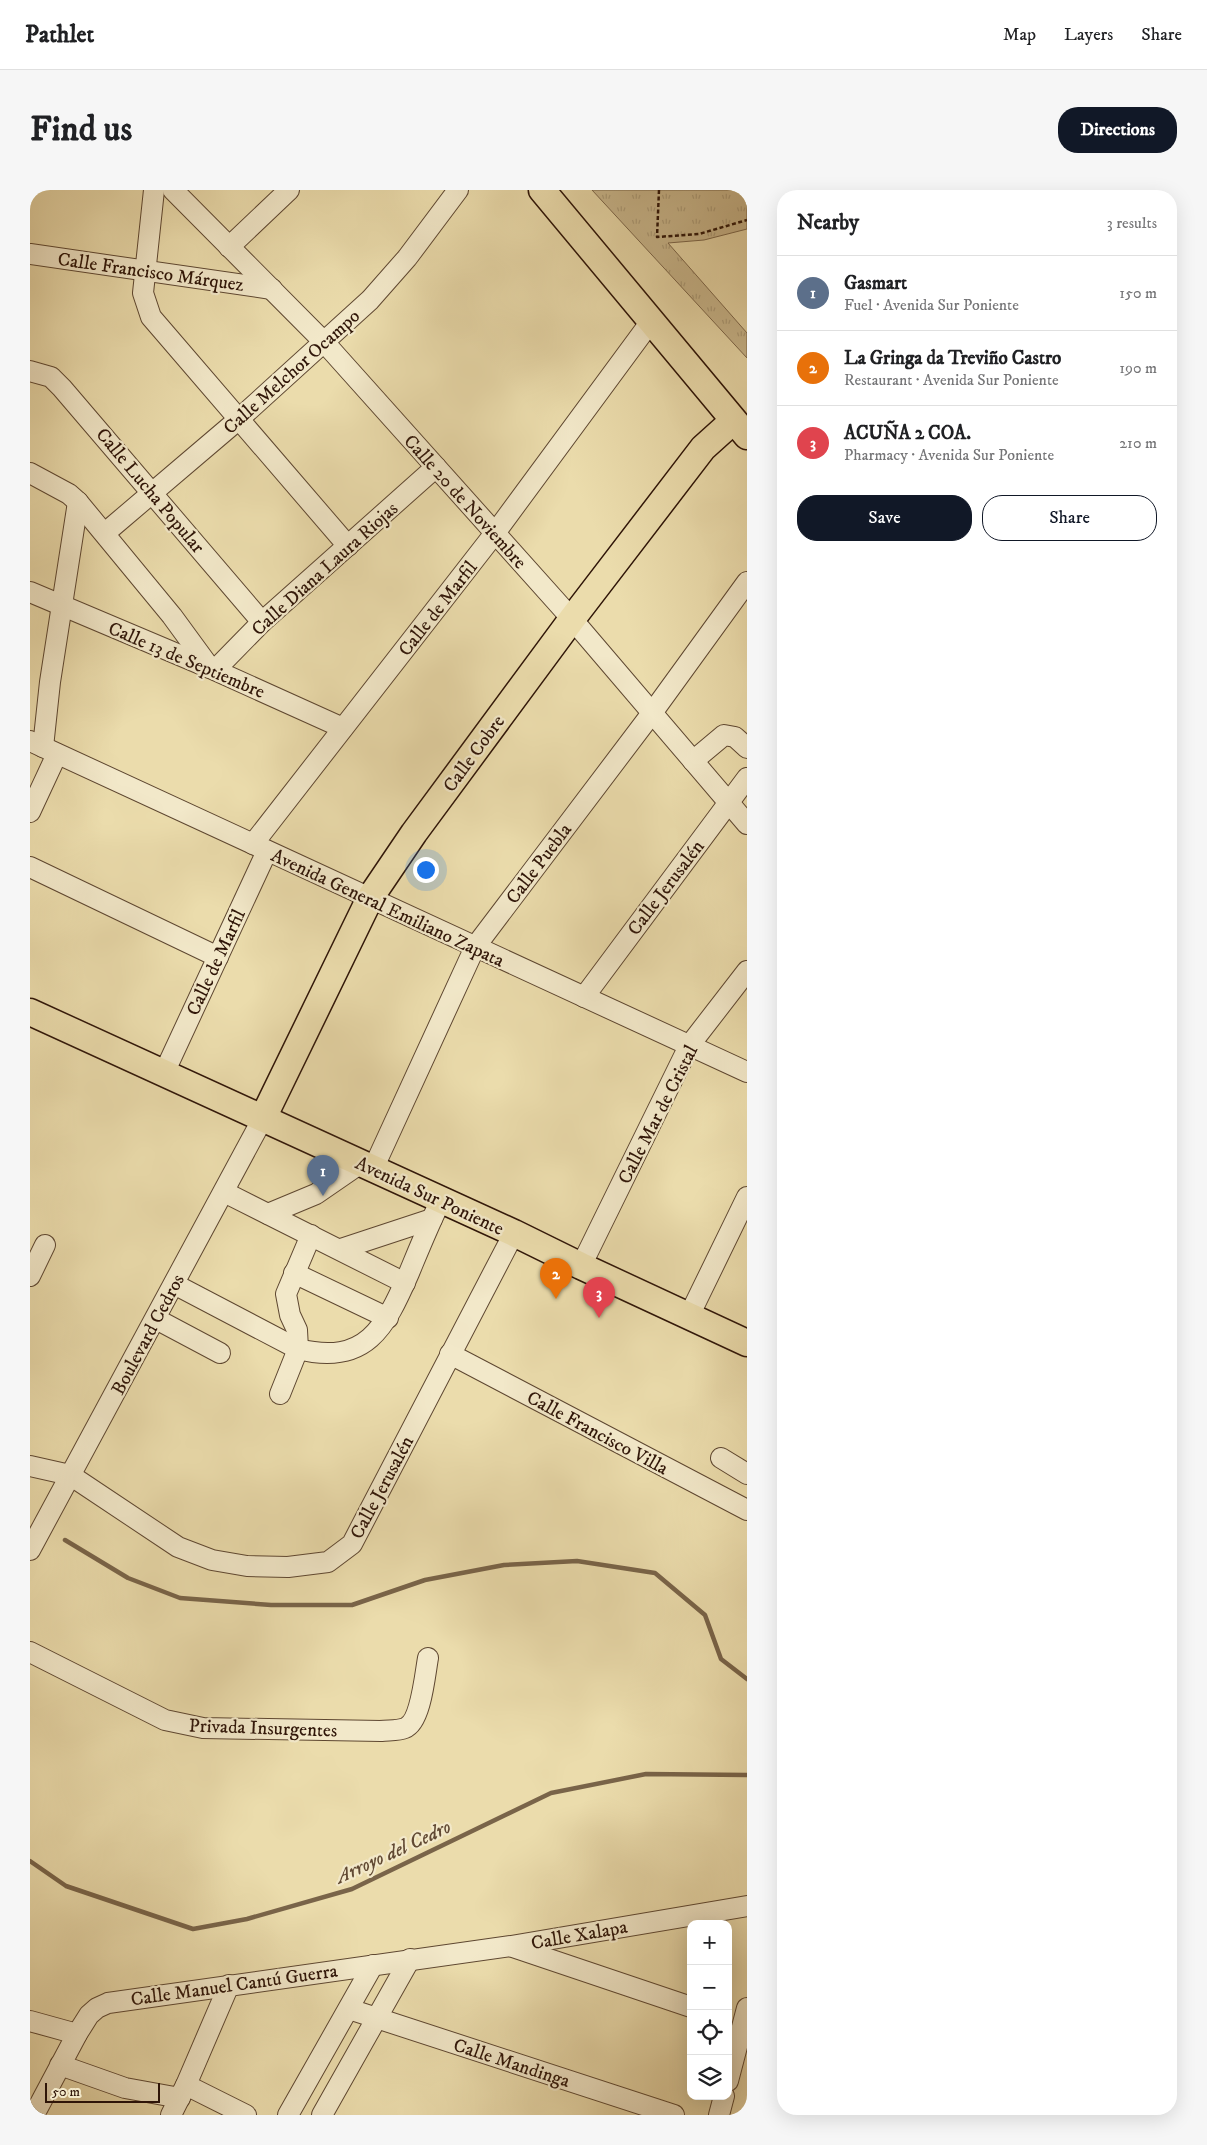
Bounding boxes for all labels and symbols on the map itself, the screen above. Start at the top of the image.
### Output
street label: Calle Francisco Márquez [56,248,245,298]
street label: Calle Melchor Ocampo [219,305,365,439]
street label: Calle Lucha Popular [91,424,209,558]
street label: Calle 20 de Noviembre [399,430,531,574]
street label: Calle Diana Laura Riojas [247,497,403,641]
street label: Calle de Marfil [394,557,483,661]
street label: Calle 13 de Septiembre [105,617,268,704]
street label: Calle Cobre [439,711,510,797]
street label: Calle Puebla [502,819,577,909]
street label: Calle Jerusalén [623,836,709,940]
street label: Avenida General Emiliano Zapata [267,844,508,973]
your location [413,857,439,883]
street label: Calle de Marfil [182,906,251,1019]
street label: Calle Mar de Cristal [613,1041,703,1188]
street label: Avenida Sur Poniente [352,1152,507,1241]
pin: 1 [307,1155,339,1196]
pin: 2 [540,1258,572,1299]
street label: Boulevard Cedros [107,1270,190,1399]
pin: 3 [583,1277,615,1318]
street label: Calle Francisco Villa [523,1386,672,1480]
street label: Calle Jerusalén [346,1432,419,1543]
street label: Privada Insurgentes [188,1714,338,1743]
water label: Arroyo del Cedro [330,1815,455,1891]
street label: Calle Xalapa [529,1916,629,1955]
street label: Calle Manuel Cantú Guerra [129,1960,339,2011]
street label: Calle Mandinga [450,2034,573,2093]
scale bar [45,2080,160,2103]

